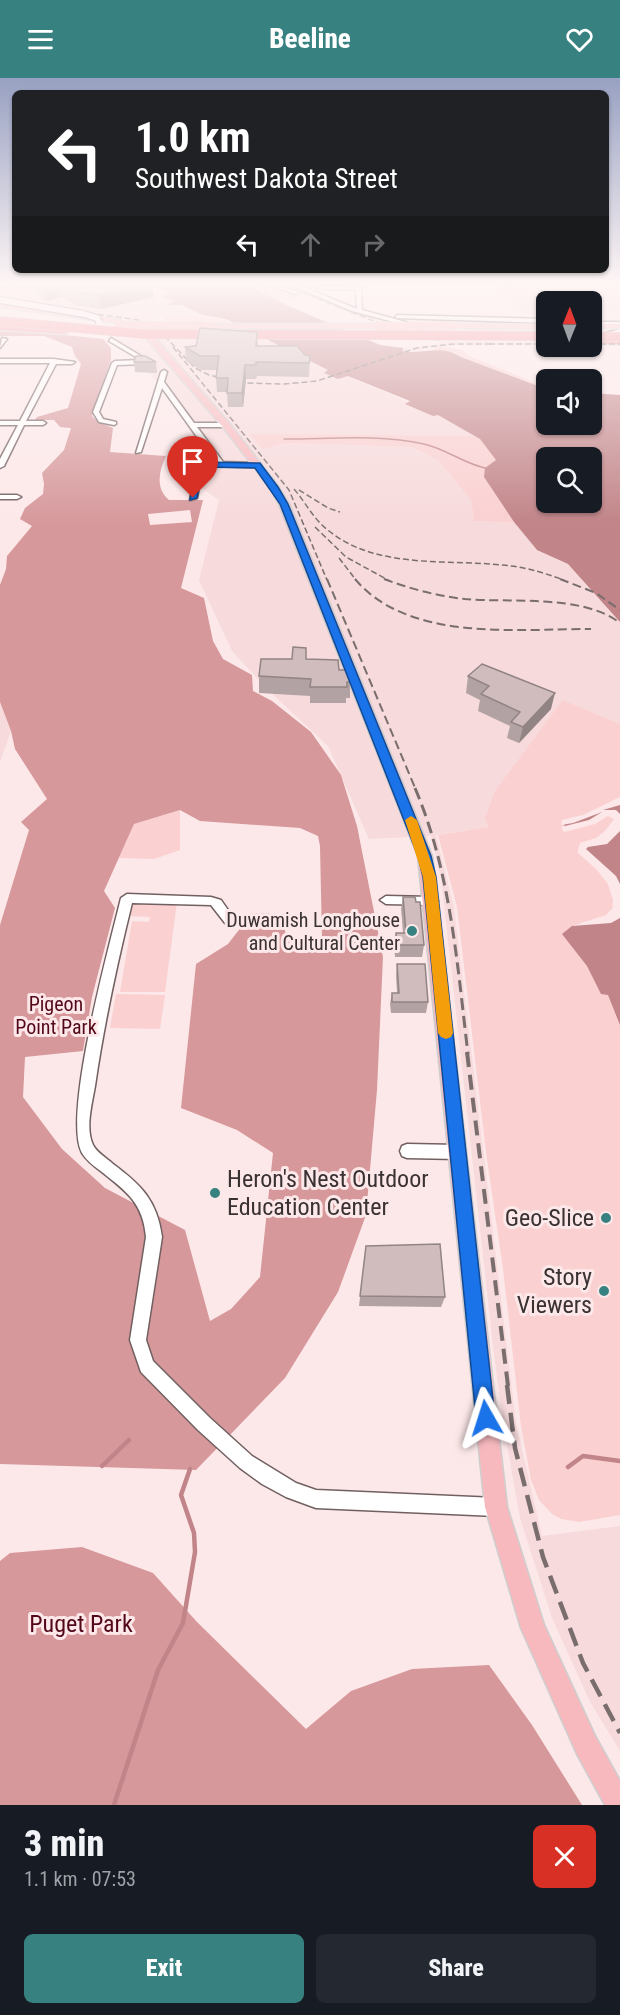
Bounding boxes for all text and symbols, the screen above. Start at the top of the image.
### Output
icon: menu [24,23,57,56]
text: Beeline [269,23,351,55]
icon: heart [563,23,596,56]
text: 1.0 km [135,113,251,162]
icon: left [36,114,114,192]
text: Southwest Dakota Street [135,163,398,195]
icon: left [231,228,264,261]
icon: ahead [294,228,327,261]
icon: right [357,228,390,261]
north arrow [536,291,602,357]
map controls [536,291,602,513]
button: sound [536,369,602,435]
pin [167,436,218,498]
icon: arrive [176,445,209,478]
button: search [536,447,602,513]
place label: Duwamish Longhouse and Cultural Center [226,908,400,955]
marker: Duwamish Longhouse and Cultural Center [405,924,419,938]
park label: Pigeon Point Park [15,992,97,1039]
place label: Heron's Nest Outdoor Education Center [227,1165,429,1221]
marker: Heron's Nest Outdoor Education Center [208,1186,222,1200]
place label: Geo-Slice [505,1204,594,1232]
marker: Geo-Slice [599,1211,613,1225]
place label: Story Viewers [517,1263,592,1319]
marker: Story Viewers [597,1284,611,1298]
position arrow [454,1386,518,1450]
park label: Puget Park [29,1610,133,1638]
text: 3 min [24,1823,104,1865]
button: close [533,1825,596,1888]
text: 1.1 km · 07:53 [24,1867,136,1891]
button: Exit [24,1934,304,2003]
button: Share [316,1934,596,2003]

